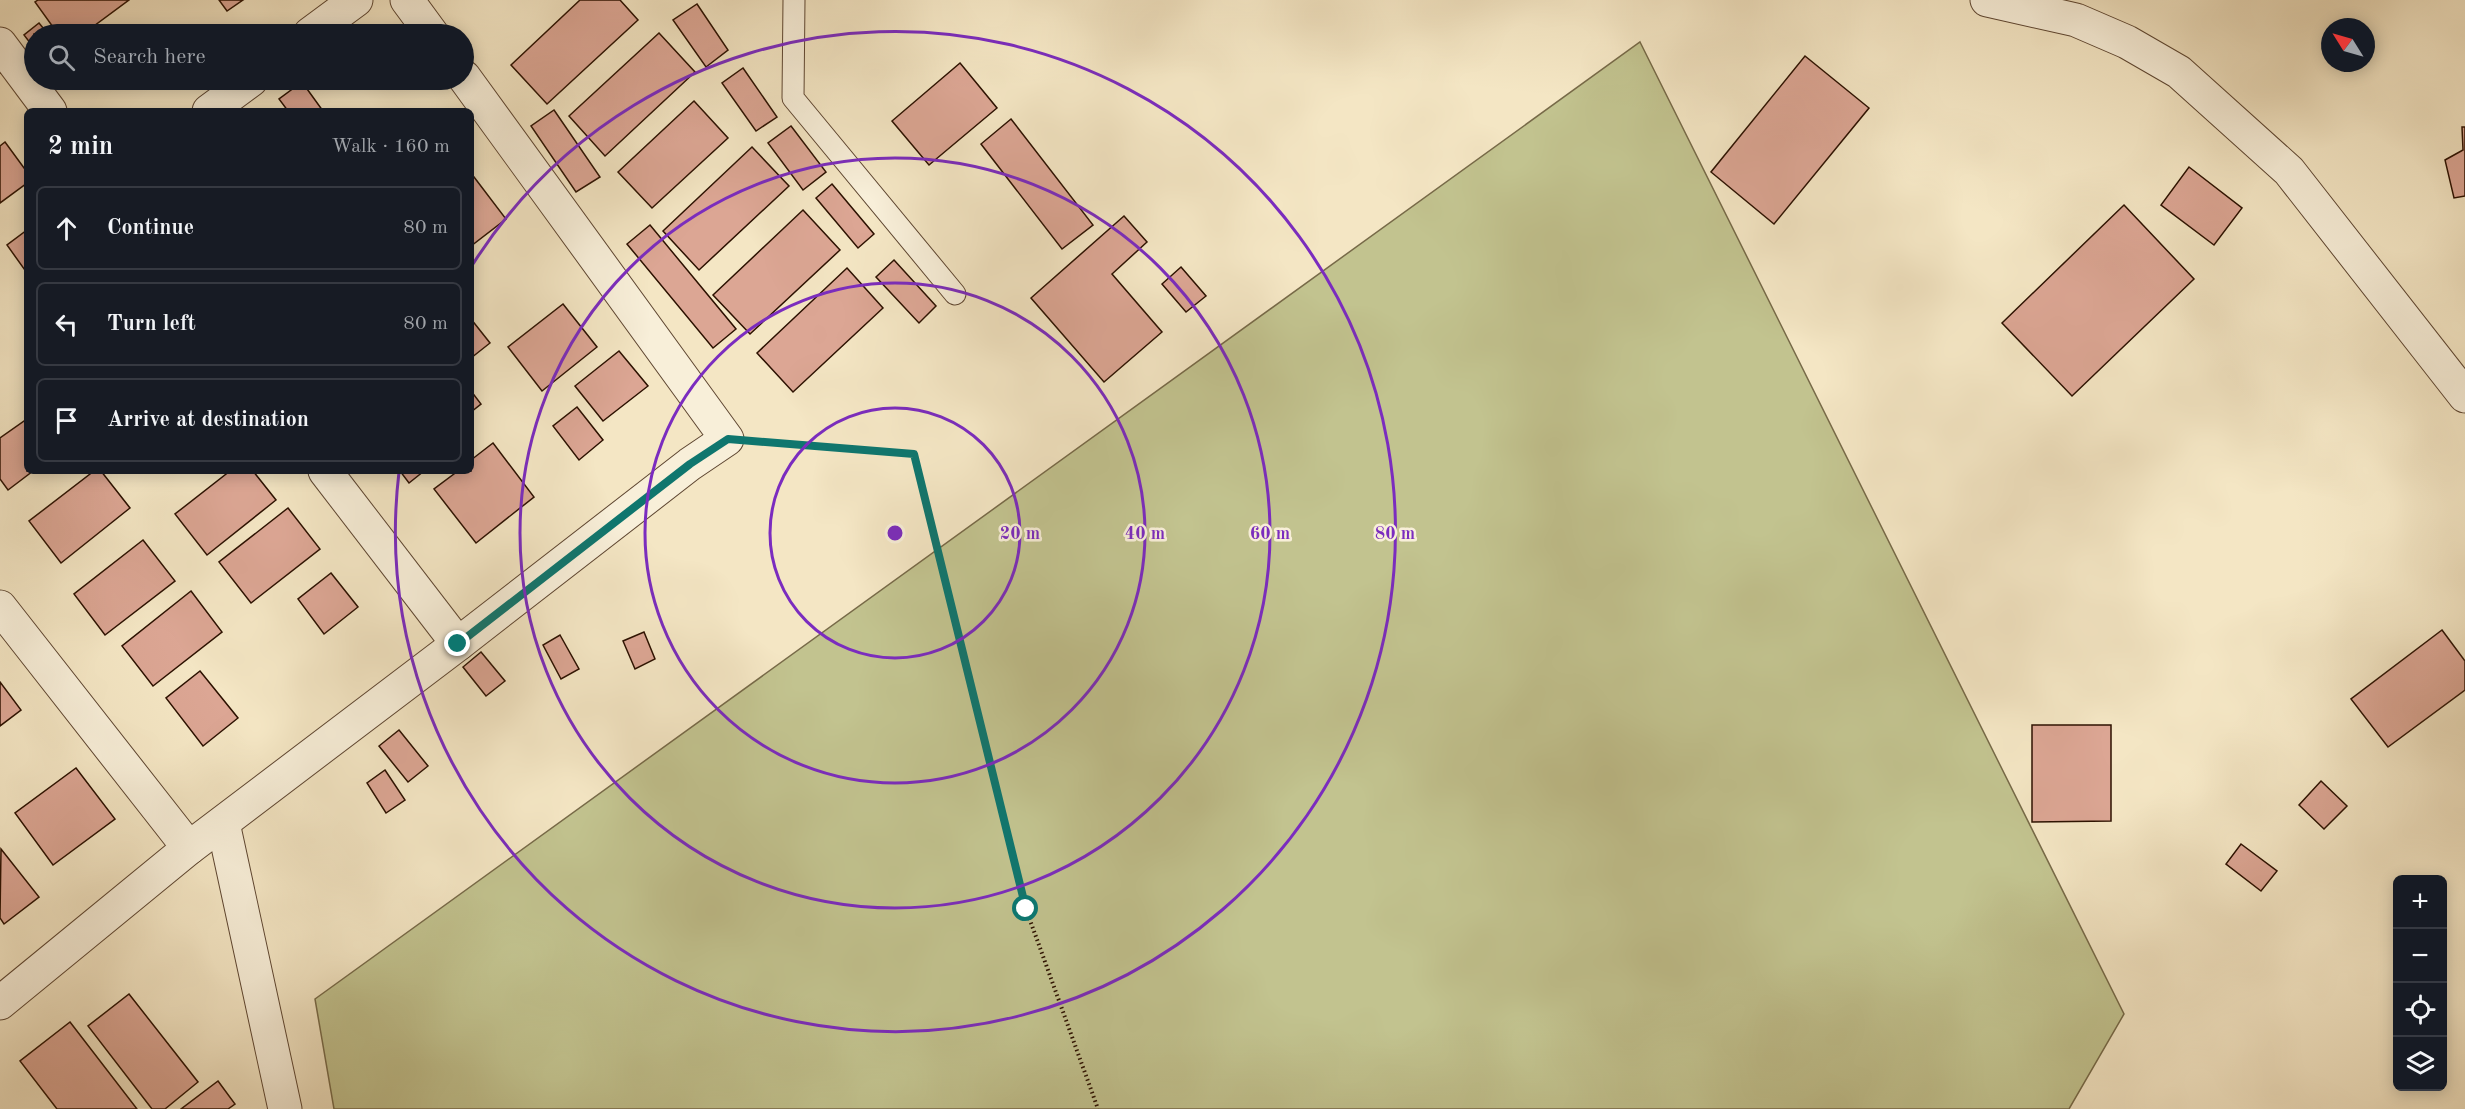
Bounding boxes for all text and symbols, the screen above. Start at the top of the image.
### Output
north arrow [2321,18,2375,72]
search box [24,24,474,90]
icon: search [45,41,78,74]
text: Search here [93,46,206,68]
text: 2 min [48,134,113,160]
text: Walk · 160 m [331,137,450,157]
icon: ahead [50,212,83,245]
text: Continue [107,217,194,239]
text: 80 m [403,218,448,238]
icon: left [50,308,83,341]
text: Turn left [107,313,196,335]
text: 80 m [403,314,448,334]
icon: arrive [50,404,83,437]
text: Arrive at destination [107,409,309,431]
centre of rings [885,523,905,543]
text: 20 m [1000,525,1040,543]
text: 40 m [1125,525,1165,543]
text: 60 m [1250,525,1290,543]
text: 80 m [1375,525,1415,543]
route end [444,630,470,656]
map controls [2393,875,2447,1091]
button: + [2393,875,2447,929]
route start [1012,895,1038,921]
button: − [2393,929,2447,983]
button: locate [2393,983,2447,1037]
button: layers [2393,1037,2447,1091]

